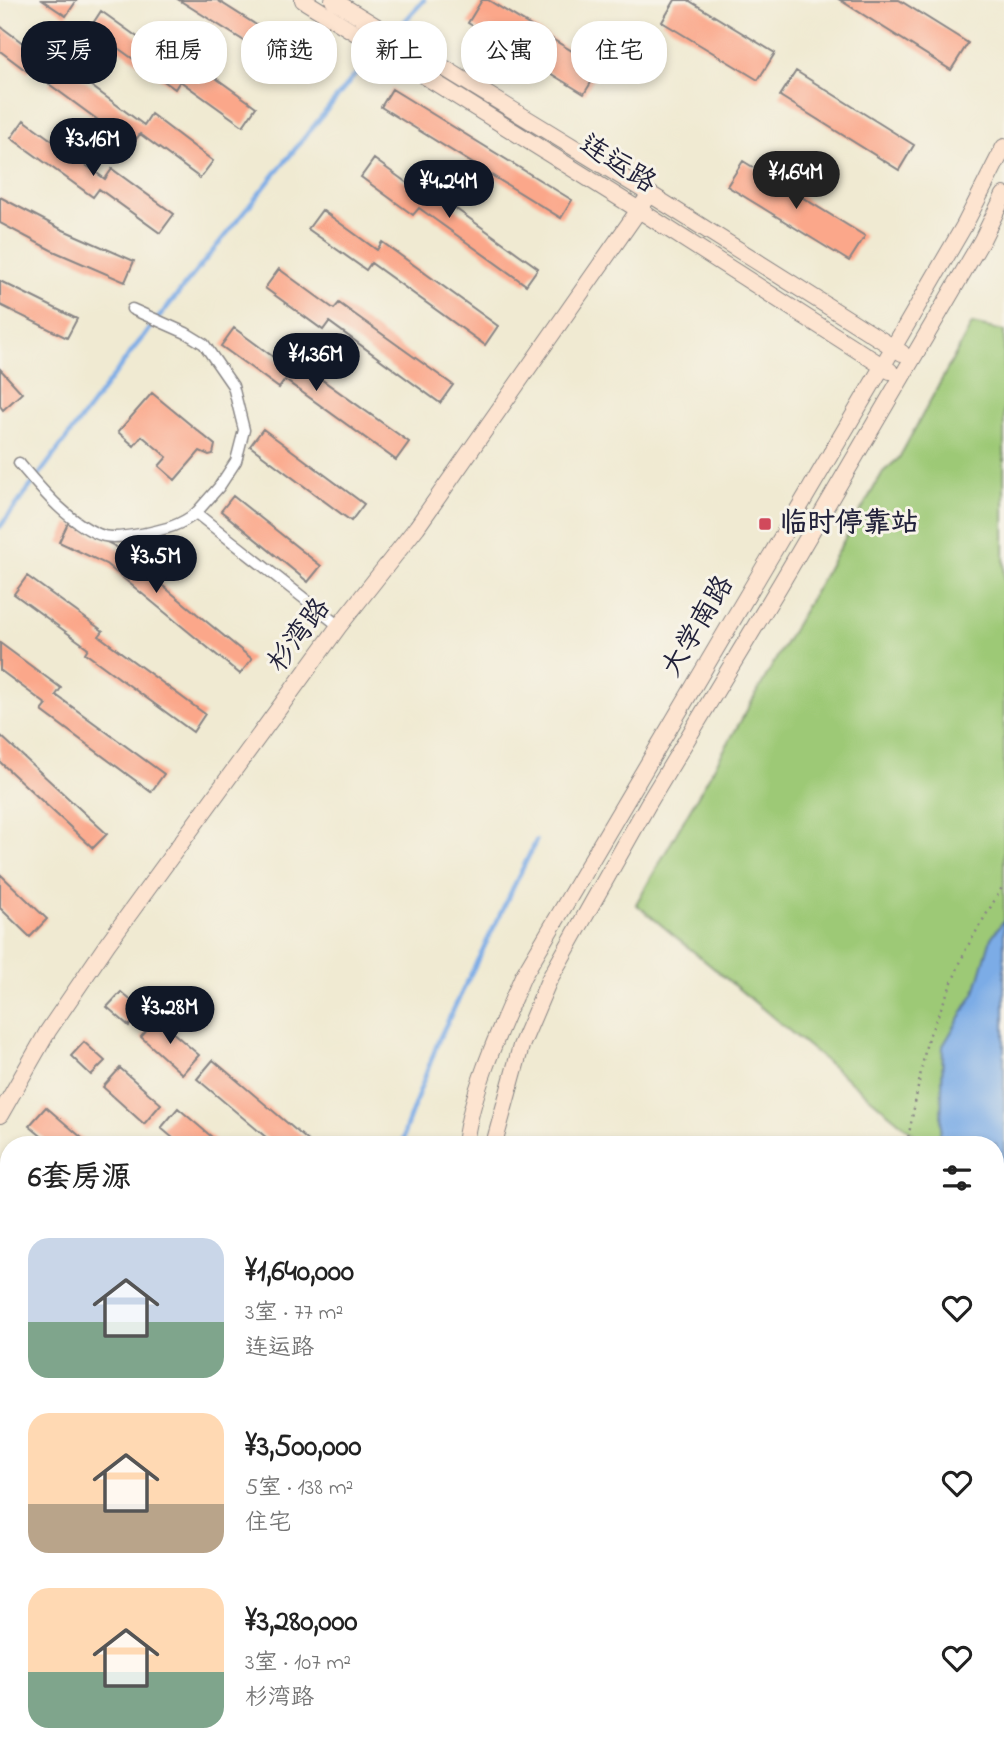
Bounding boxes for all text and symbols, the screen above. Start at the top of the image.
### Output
chip: 买房 [21,21,117,84]
chip: 租房 [131,21,227,84]
chip: 筛选 [241,21,337,84]
chip: 新上 [351,21,447,84]
chip: 公寓 [461,21,557,84]
chip: 住宅 [571,21,667,84]
pin: ¥3.16M [36,118,150,178]
text: ¥3.16M [66,124,120,157]
street label: 连运路 [571,125,663,205]
pin: ¥1.64M [739,152,853,211]
text: ¥1.64M [769,157,823,190]
pin: ¥4.24M [392,160,506,220]
text: ¥4.24M [420,166,478,199]
pin: ¥1.36M [259,334,373,393]
text: ¥1.36M [289,339,343,372]
place label: 临时停靠站 [779,504,919,545]
marker: 临时停靠站 [757,516,773,532]
pin: ¥3.5M [107,536,205,595]
text: ¥3.5M [131,541,181,574]
street label: 大学南路 [653,568,745,686]
street label: 杉湾路 [258,590,342,682]
pin: ¥3.28M [113,986,227,1046]
text: ¥3.28M [141,992,199,1025]
text: 6套房源 [28,1157,131,1201]
icon: filters [938,1159,976,1197]
text: ¥1,640,000 [245,1251,354,1295]
icon: home [84,1266,168,1350]
icon: heart [938,1289,976,1327]
text: 3室 · 77 m² [245,1297,343,1330]
text: 连运路 [245,1332,314,1365]
text: ¥3,500,000 [245,1426,361,1470]
icon: home [84,1441,168,1525]
icon: heart [938,1464,976,1502]
text: 5室 · 138 m² [245,1472,353,1505]
text: 住宅 [245,1507,291,1540]
text: ¥3,280,000 [245,1601,357,1645]
icon: home [84,1616,168,1700]
icon: heart [938,1639,976,1677]
text: 3室 · 107 m² [245,1647,351,1680]
text: 杉湾路 [245,1682,314,1715]

